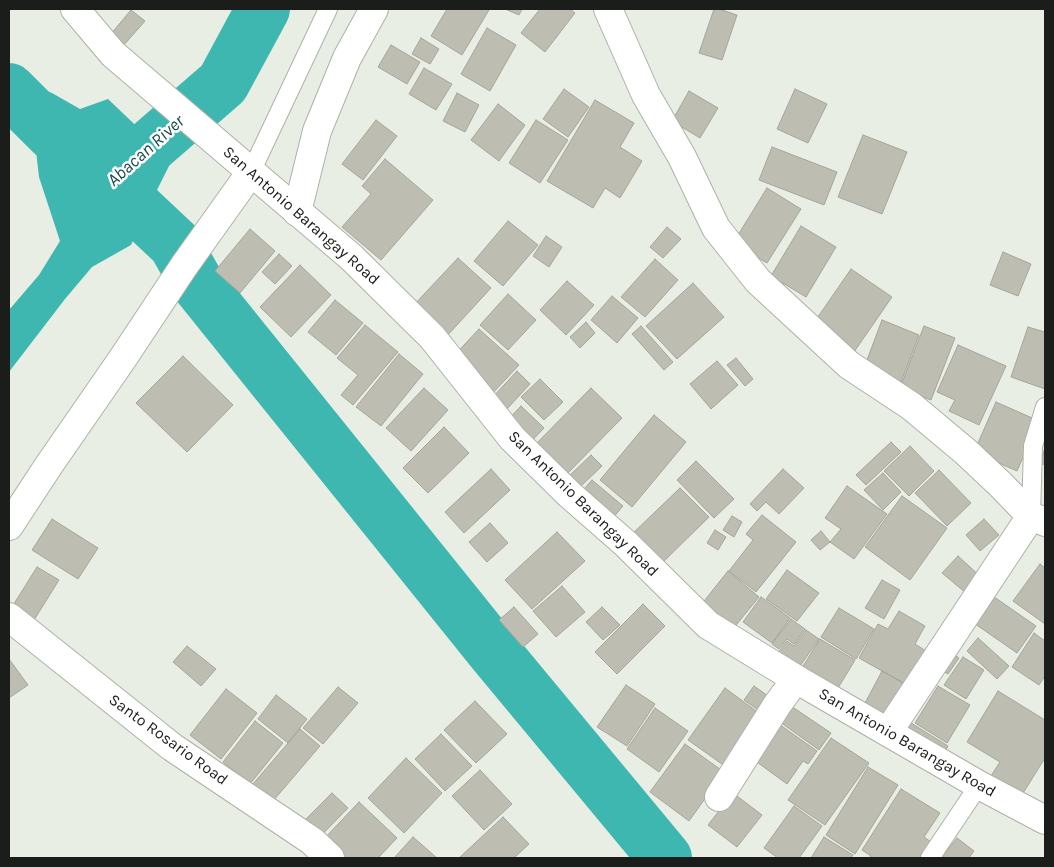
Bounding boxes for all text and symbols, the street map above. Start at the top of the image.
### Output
water label: Abacan River [103,111,189,191]
street label: San Antonio Barangay Road [219,143,383,289]
street label: San Antonio Barangay Road [504,427,662,581]
street label: San Antonio Barangay Road [815,684,999,802]
street label: Santo Rosario Road [105,690,231,790]

